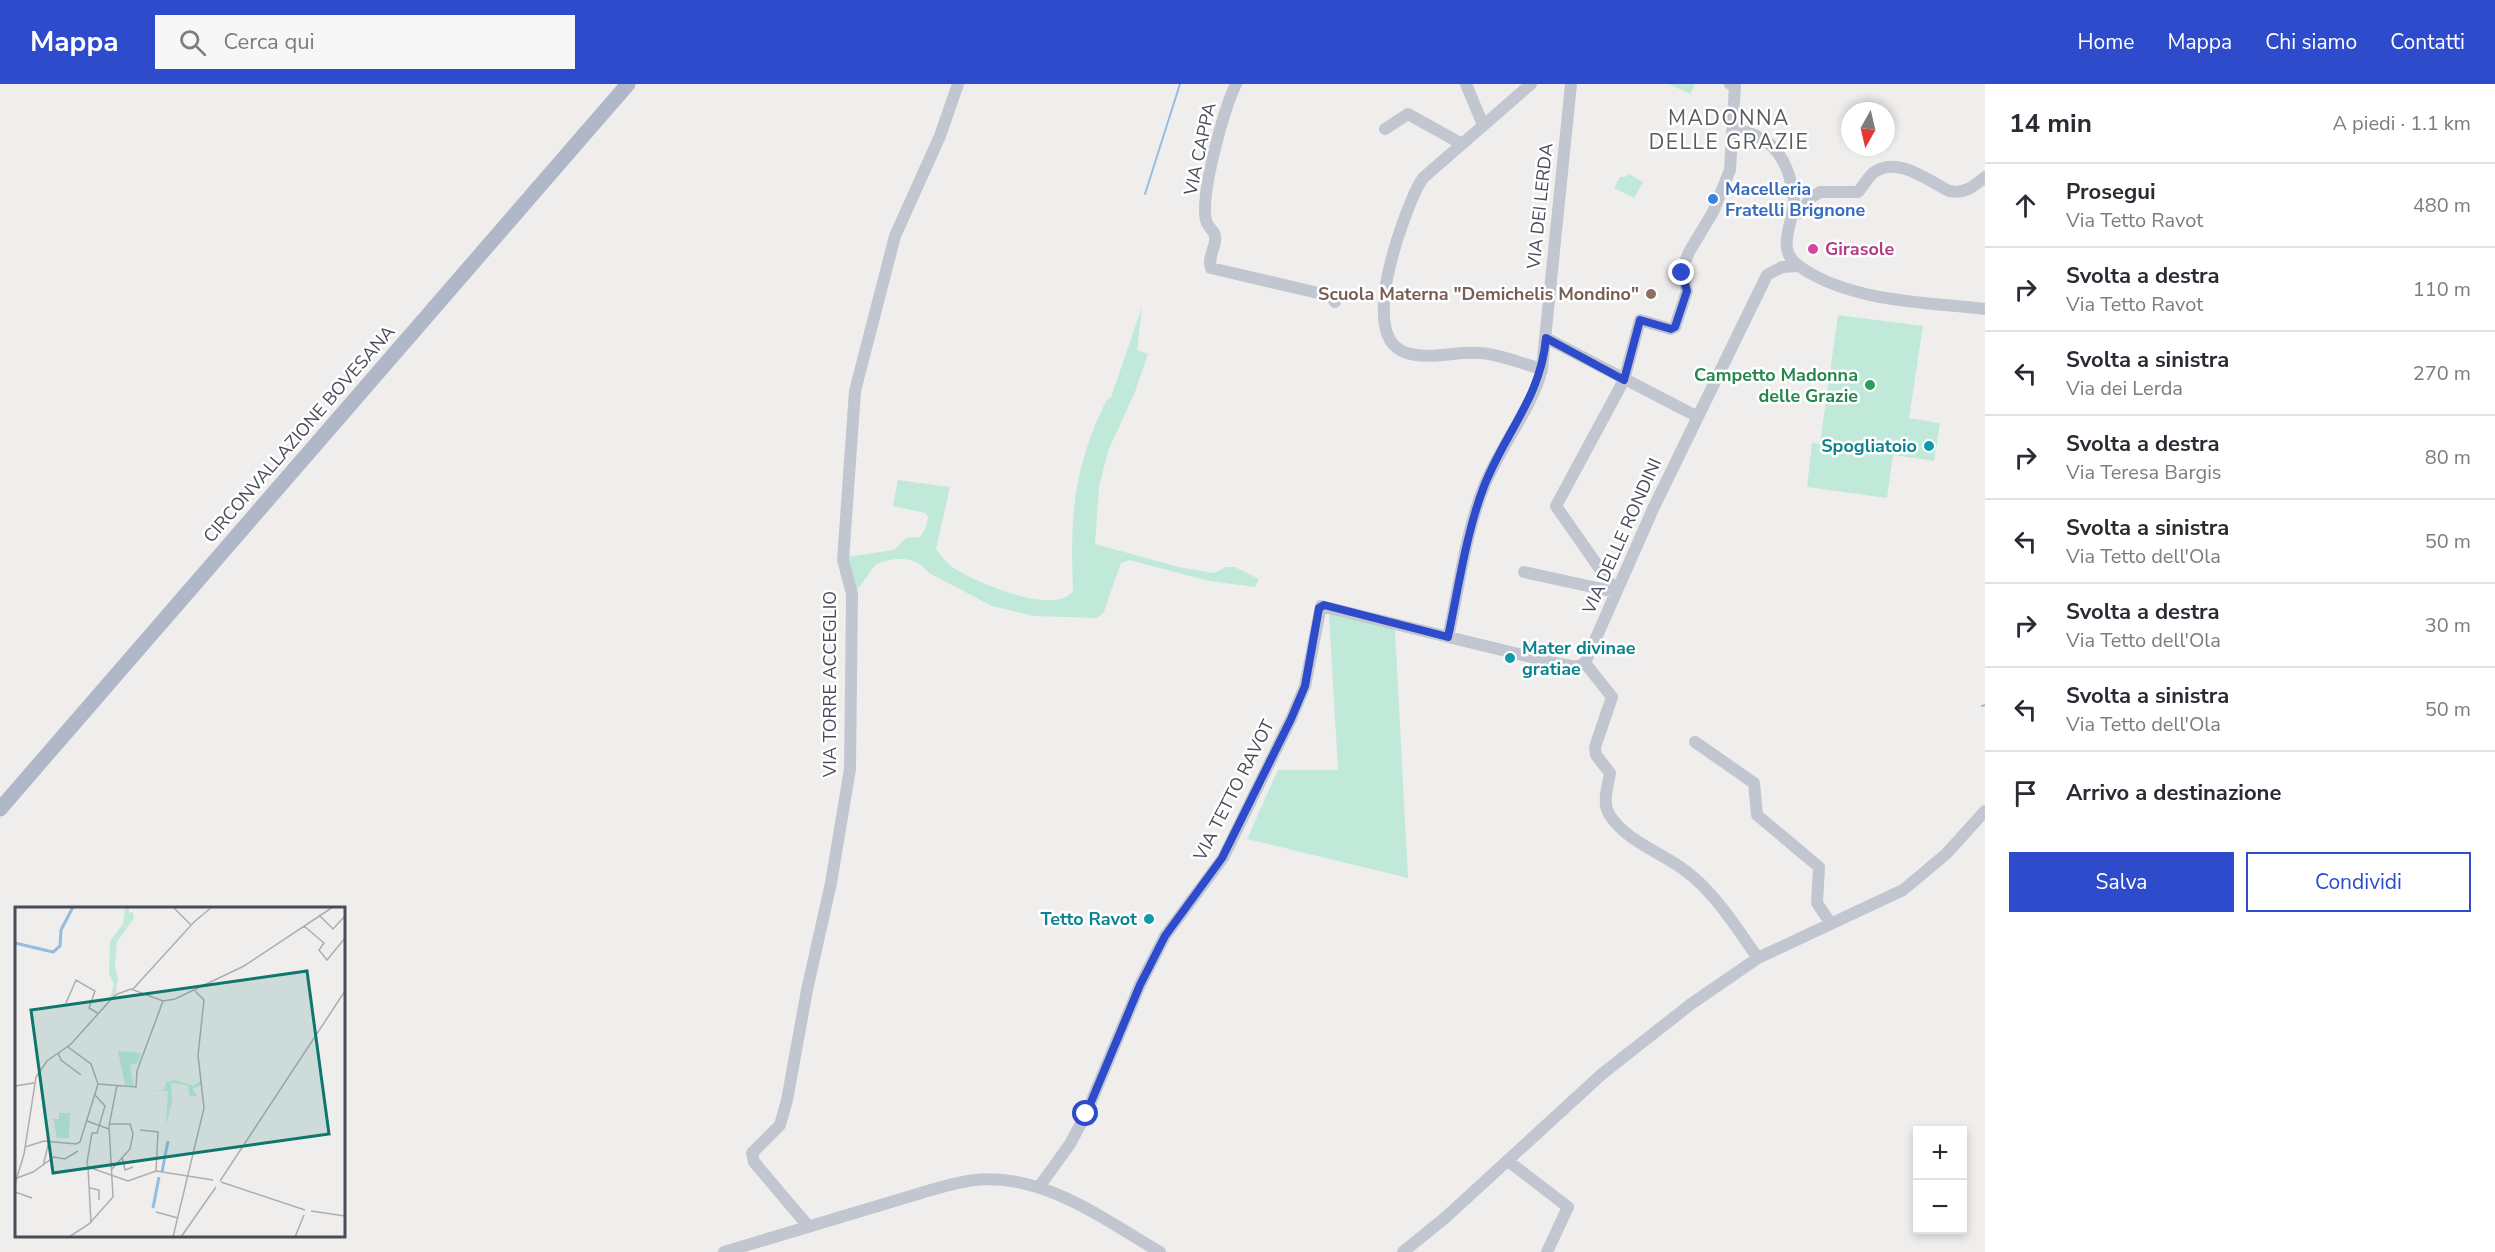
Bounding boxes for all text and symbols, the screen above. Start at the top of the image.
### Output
search box [155,15,575,69]
text: Mappa [30,23,119,61]
icon: search [176,26,209,59]
text: Cerca qui [224,27,315,57]
text: Home [2078,28,2134,56]
text: Mappa [2167,28,2232,56]
text: Chi siamo [2265,28,2357,56]
text: Contatti [2390,28,2465,56]
street label: VIA CAPPA [1178,100,1222,199]
north arrow [1841,102,1895,156]
district label: MADONNA DELLE GRAZIE [1649,104,1809,156]
text: 14 min [2009,106,2092,141]
text: A piedi · 1.1 km [2332,110,2471,137]
street label: VIA DEI LERDA [1521,142,1559,271]
place label: Macelleria Fratelli Brignone [1725,177,1866,222]
text: Prosegui [2066,177,2156,207]
icon: ahead [2009,189,2042,222]
marker: Macelleria Fratelli Brignone [1706,192,1720,206]
text: 480 m [2413,192,2471,219]
text: Via Tetto Ravot [2066,207,2203,234]
place label: Girasole [1825,237,1894,261]
marker: Girasole [1806,242,1820,256]
route end [1668,259,1694,285]
text: Svolta a destra [2066,261,2220,291]
icon: right [2009,273,2042,306]
text: 110 m [2413,276,2471,303]
place label: Scuola Materna "Demichelis Mondino" [1318,282,1639,306]
marker: Scuola Materna "Demichelis Mondino" [1644,287,1658,301]
text: Via Tetto Ravot [2066,291,2203,318]
street label: CIRCONVALLAZIONE BOVESANA [198,320,400,548]
text: Svolta a sinistra [2066,345,2229,375]
icon: left [2009,357,2042,390]
text: 270 m [2413,360,2471,387]
place label: Campetto Madonna delle Grazie [1694,363,1858,408]
text: Via dei Lerda [2066,375,2183,402]
marker: Campetto Madonna delle Grazie [1863,378,1877,392]
text: Svolta a destra [2066,429,2220,459]
place label: Spogliatoio [1821,434,1917,458]
marker: Spogliatoio [1922,439,1936,453]
icon: right [2009,441,2042,474]
text: 80 m [2425,444,2471,471]
street label: VIA DELLE RONDINI [1576,454,1667,619]
text: Via Teresa Bargis [2066,459,2221,486]
text: Svolta a sinistra [2066,513,2229,543]
icon: left [2009,525,2042,558]
text: 50 m [2425,528,2471,555]
text: Via Tetto dell'Ola [2066,543,2221,570]
street label: VIA TORRE ACCEGLIO [818,591,842,778]
text: Svolta a destra [2066,597,2220,627]
icon: right [2009,609,2042,642]
text: 30 m [2425,612,2471,639]
text: Via Tetto dell'Ola [2066,627,2221,654]
place label: Mater divinae gratiae [1522,636,1636,681]
marker: Mater divinae gratiae [1503,651,1517,665]
text: Svolta a sinistra [2066,681,2229,711]
icon: left [2009,693,2042,726]
text: 50 m [2425,696,2471,723]
text: Via Tetto dell'Ola [2066,711,2221,738]
street label: VIA TETTO RAVOT [1188,715,1280,866]
icon: arrive [2009,777,2042,810]
text: Arrivo a destinazione [2066,778,2281,808]
button: Salva [2009,852,2234,912]
button: Condividi [2246,852,2471,912]
inset map [15,907,345,1237]
place label: Tetto Ravot [1041,907,1137,931]
marker: Tetto Ravot [1142,912,1156,926]
route start [1072,1100,1098,1126]
map controls [1913,1126,1967,1234]
button: + [1913,1126,1967,1180]
button: − [1913,1180,1967,1234]

